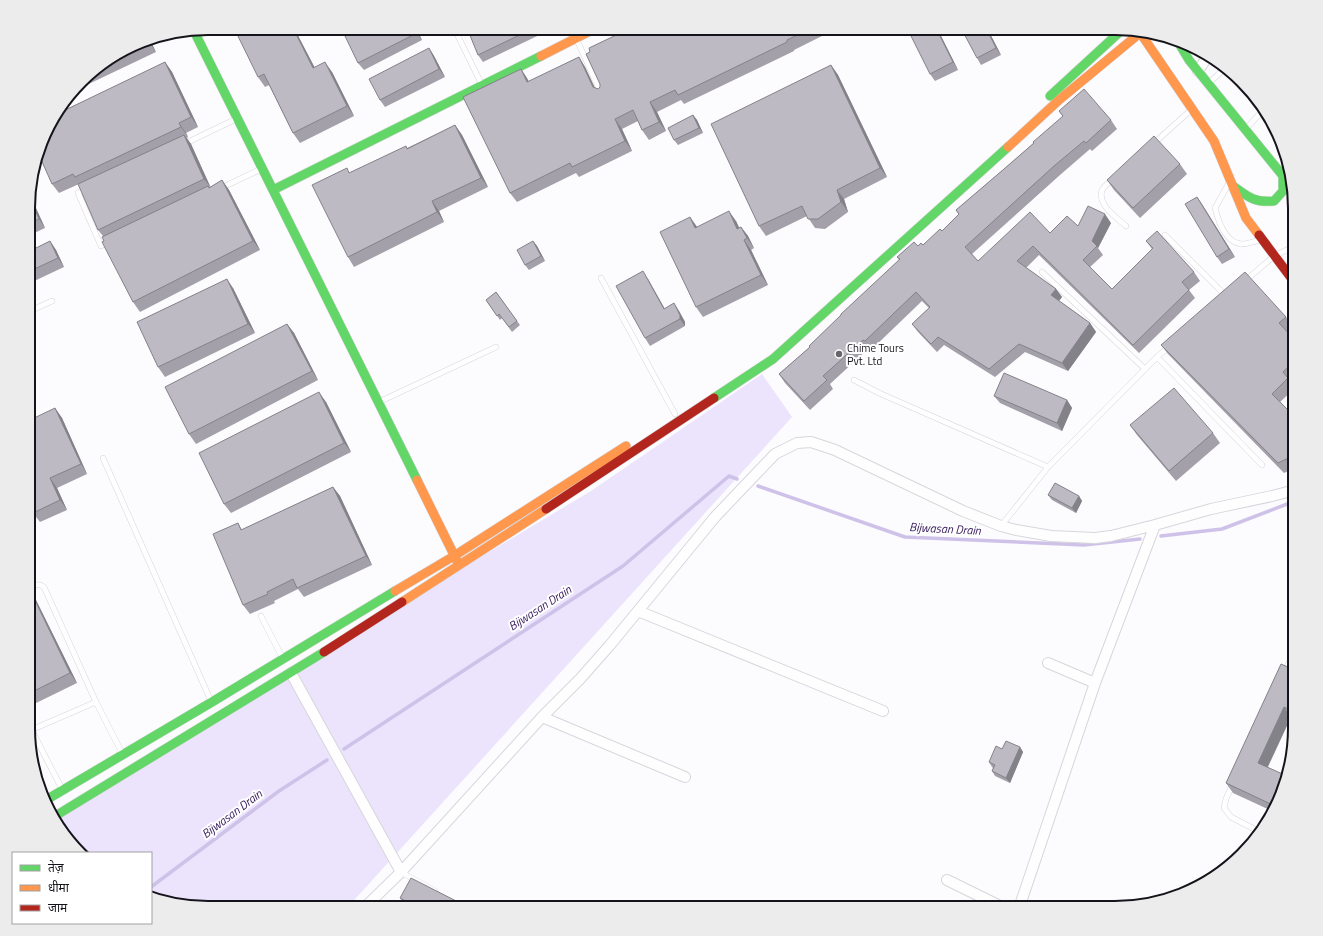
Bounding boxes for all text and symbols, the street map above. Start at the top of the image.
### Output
place label: Chime Tours Pvt. Ltd [847,340,904,369]
marker: Chime Tours Pvt. Ltd [834,349,844,359]
water label: Bijwasan Drain [909,517,982,540]
water label: Bijwasan Drain [504,580,576,635]
water label: Bijwasan Drain [197,784,267,843]
legend [12,852,152,924]
text: तेज़ [48,858,65,877]
text: धीमा [48,878,70,897]
text: जाम [48,898,68,917]

